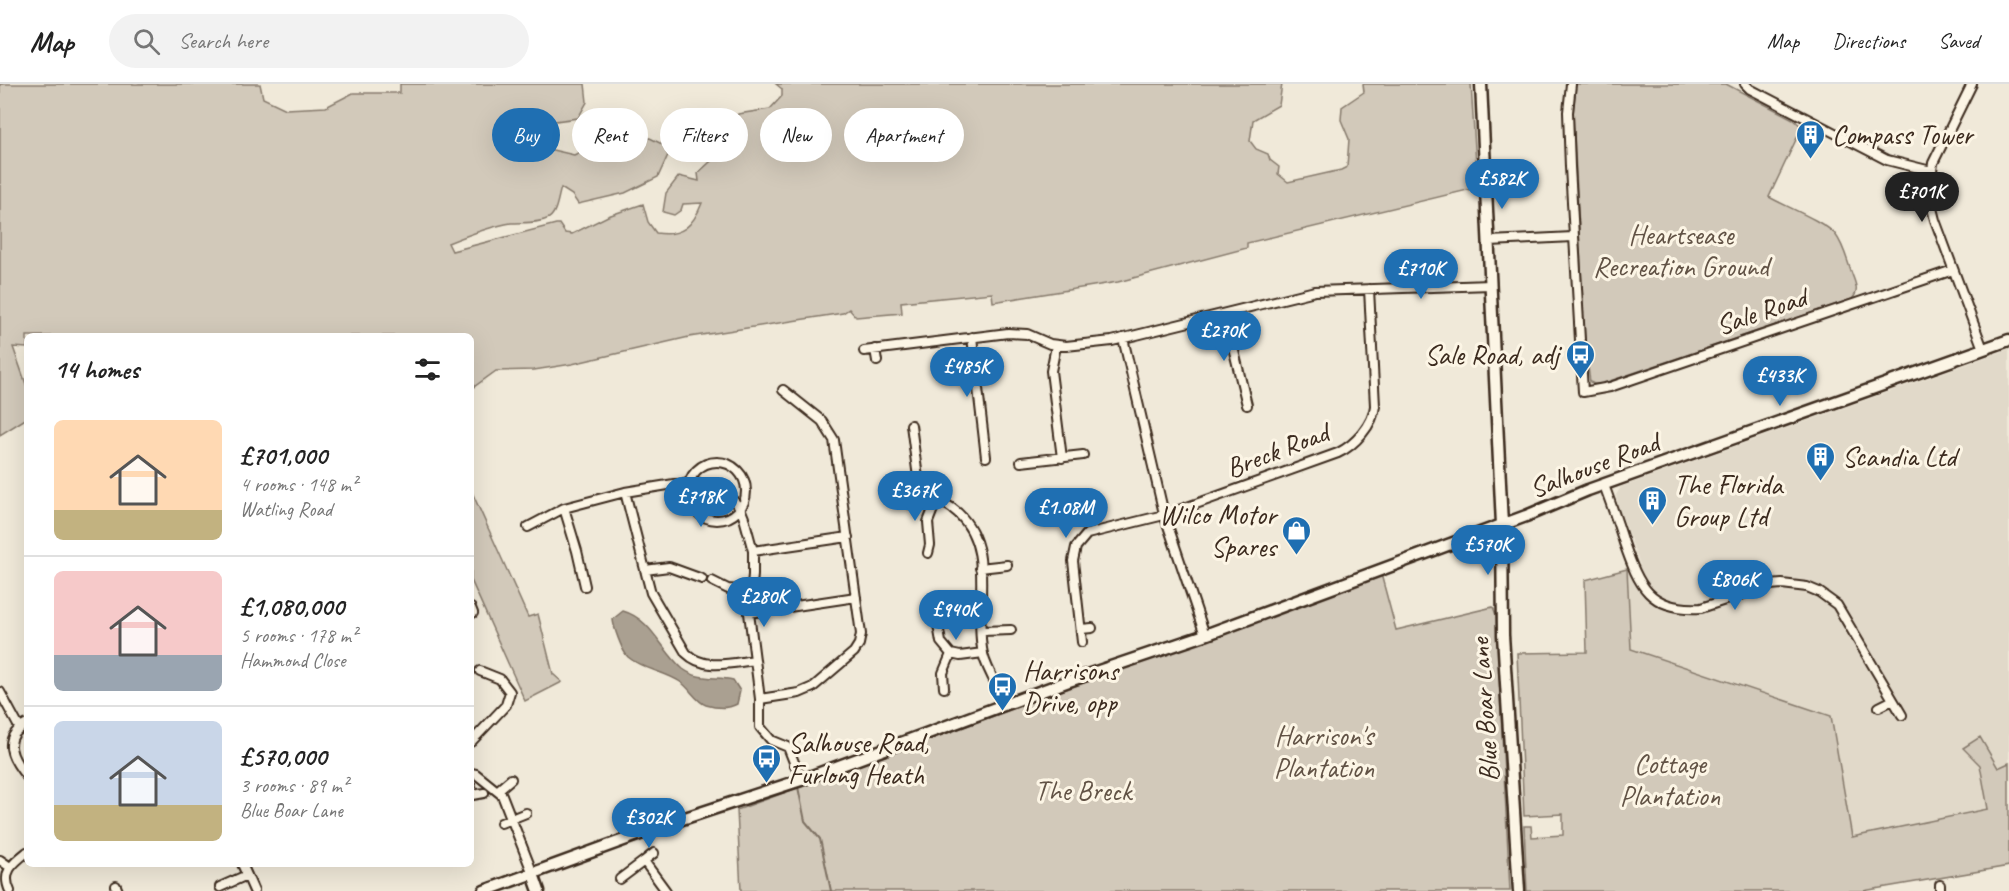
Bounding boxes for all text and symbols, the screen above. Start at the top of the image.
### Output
search box [109,14,529,68]
text: Map [30,24,73,59]
icon: search [130,25,163,58]
text: Search here [178,27,268,55]
text: Map [1767,28,1799,54]
text: Directions [1832,28,1905,54]
text: Saved [1938,28,1979,54]
chip: Buy [492,108,560,162]
chip: Rent [572,108,648,162]
chip: Filters [660,108,748,162]
chip: New [760,108,832,162]
chip: Apartment [844,108,964,162]
place label: Compass Tower [1832,117,1975,152]
building icon: Compass Tower [1795,118,1827,160]
pin: £582K [1460,159,1544,210]
text: £582K [1479,166,1525,191]
pin: £701K [1880,172,1964,223]
text: £701K [1899,179,1945,204]
park label: Heartsease Recreation Ground [1593,217,1773,284]
pin: £710K [1379,249,1463,300]
text: £710K [1398,256,1444,281]
street label: Sale Road [1711,278,1815,343]
pin: £270K [1182,311,1266,362]
text: £270K [1201,318,1247,343]
place label: Sale Road, adj [1424,337,1563,372]
bus stop icon: Sale Road, adj [1564,338,1596,380]
pin: £485K [925,347,1009,398]
text: 14 homes [54,353,139,386]
icon: filters [411,353,444,386]
text: £485K [944,354,990,379]
pin: £433K [1738,356,1822,407]
text: £433K [1757,363,1803,388]
street label: Breck Road [1221,413,1337,485]
street label: Salhouse Road [1524,423,1667,506]
text: £701,000 [240,439,327,472]
place label: Scandia Ltd [1842,439,1960,474]
building icon: Scandia Ltd [1805,440,1837,482]
icon: home [102,444,174,516]
place label: The Florida Group Ltd [1674,467,1784,534]
pin: £367K [873,471,957,522]
text: 4 rooms · 148 m² [240,472,357,497]
pin: £718K [659,477,743,528]
text: £367K [892,478,938,503]
text: £718K [678,484,724,509]
building icon: The Florida Group Ltd [1637,484,1669,526]
pin: £1.08M [1017,488,1115,539]
text: £1.08M [1039,495,1093,520]
text: Watling Road [240,497,332,522]
place label: Wilco Motor Spares [1159,497,1279,564]
shop icon: Wilco Motor Spares [1281,514,1313,556]
pin: £570K [1446,525,1530,576]
text: £570K [1465,532,1511,557]
pin: £806K [1693,560,1777,611]
text: £806K [1712,567,1758,592]
pin: £280K [722,577,806,628]
text: £280K [741,584,787,609]
text: £1,080,000 [240,590,344,623]
pin: £940K [914,590,998,641]
icon: home [102,595,174,667]
text: £940K [933,597,979,622]
text: 5 rooms · 178 m² [240,623,357,648]
street label: Blue Boar Lane [1461,635,1506,783]
text: Hammond Close [240,648,345,673]
place label: Harrisons Drive, opp [1023,653,1120,720]
bus stop icon: Harrisons Drive, opp [986,670,1018,712]
park label: Harrison's Plantation [1274,718,1376,785]
place label: Salhouse Road, Furlong Heath [788,725,929,792]
text: £570,000 [240,740,327,773]
bus stop icon: Salhouse Road, Furlong Heath [751,742,783,784]
icon: home [102,745,174,817]
park label: Cottage Plantation [1620,746,1721,813]
text: 3 rooms · 89 m² [240,773,348,798]
park label: The Breck [1035,773,1134,808]
text: Blue Boar Lane [240,798,343,823]
pin: £302K [607,798,691,849]
text: £302K [626,805,672,830]

